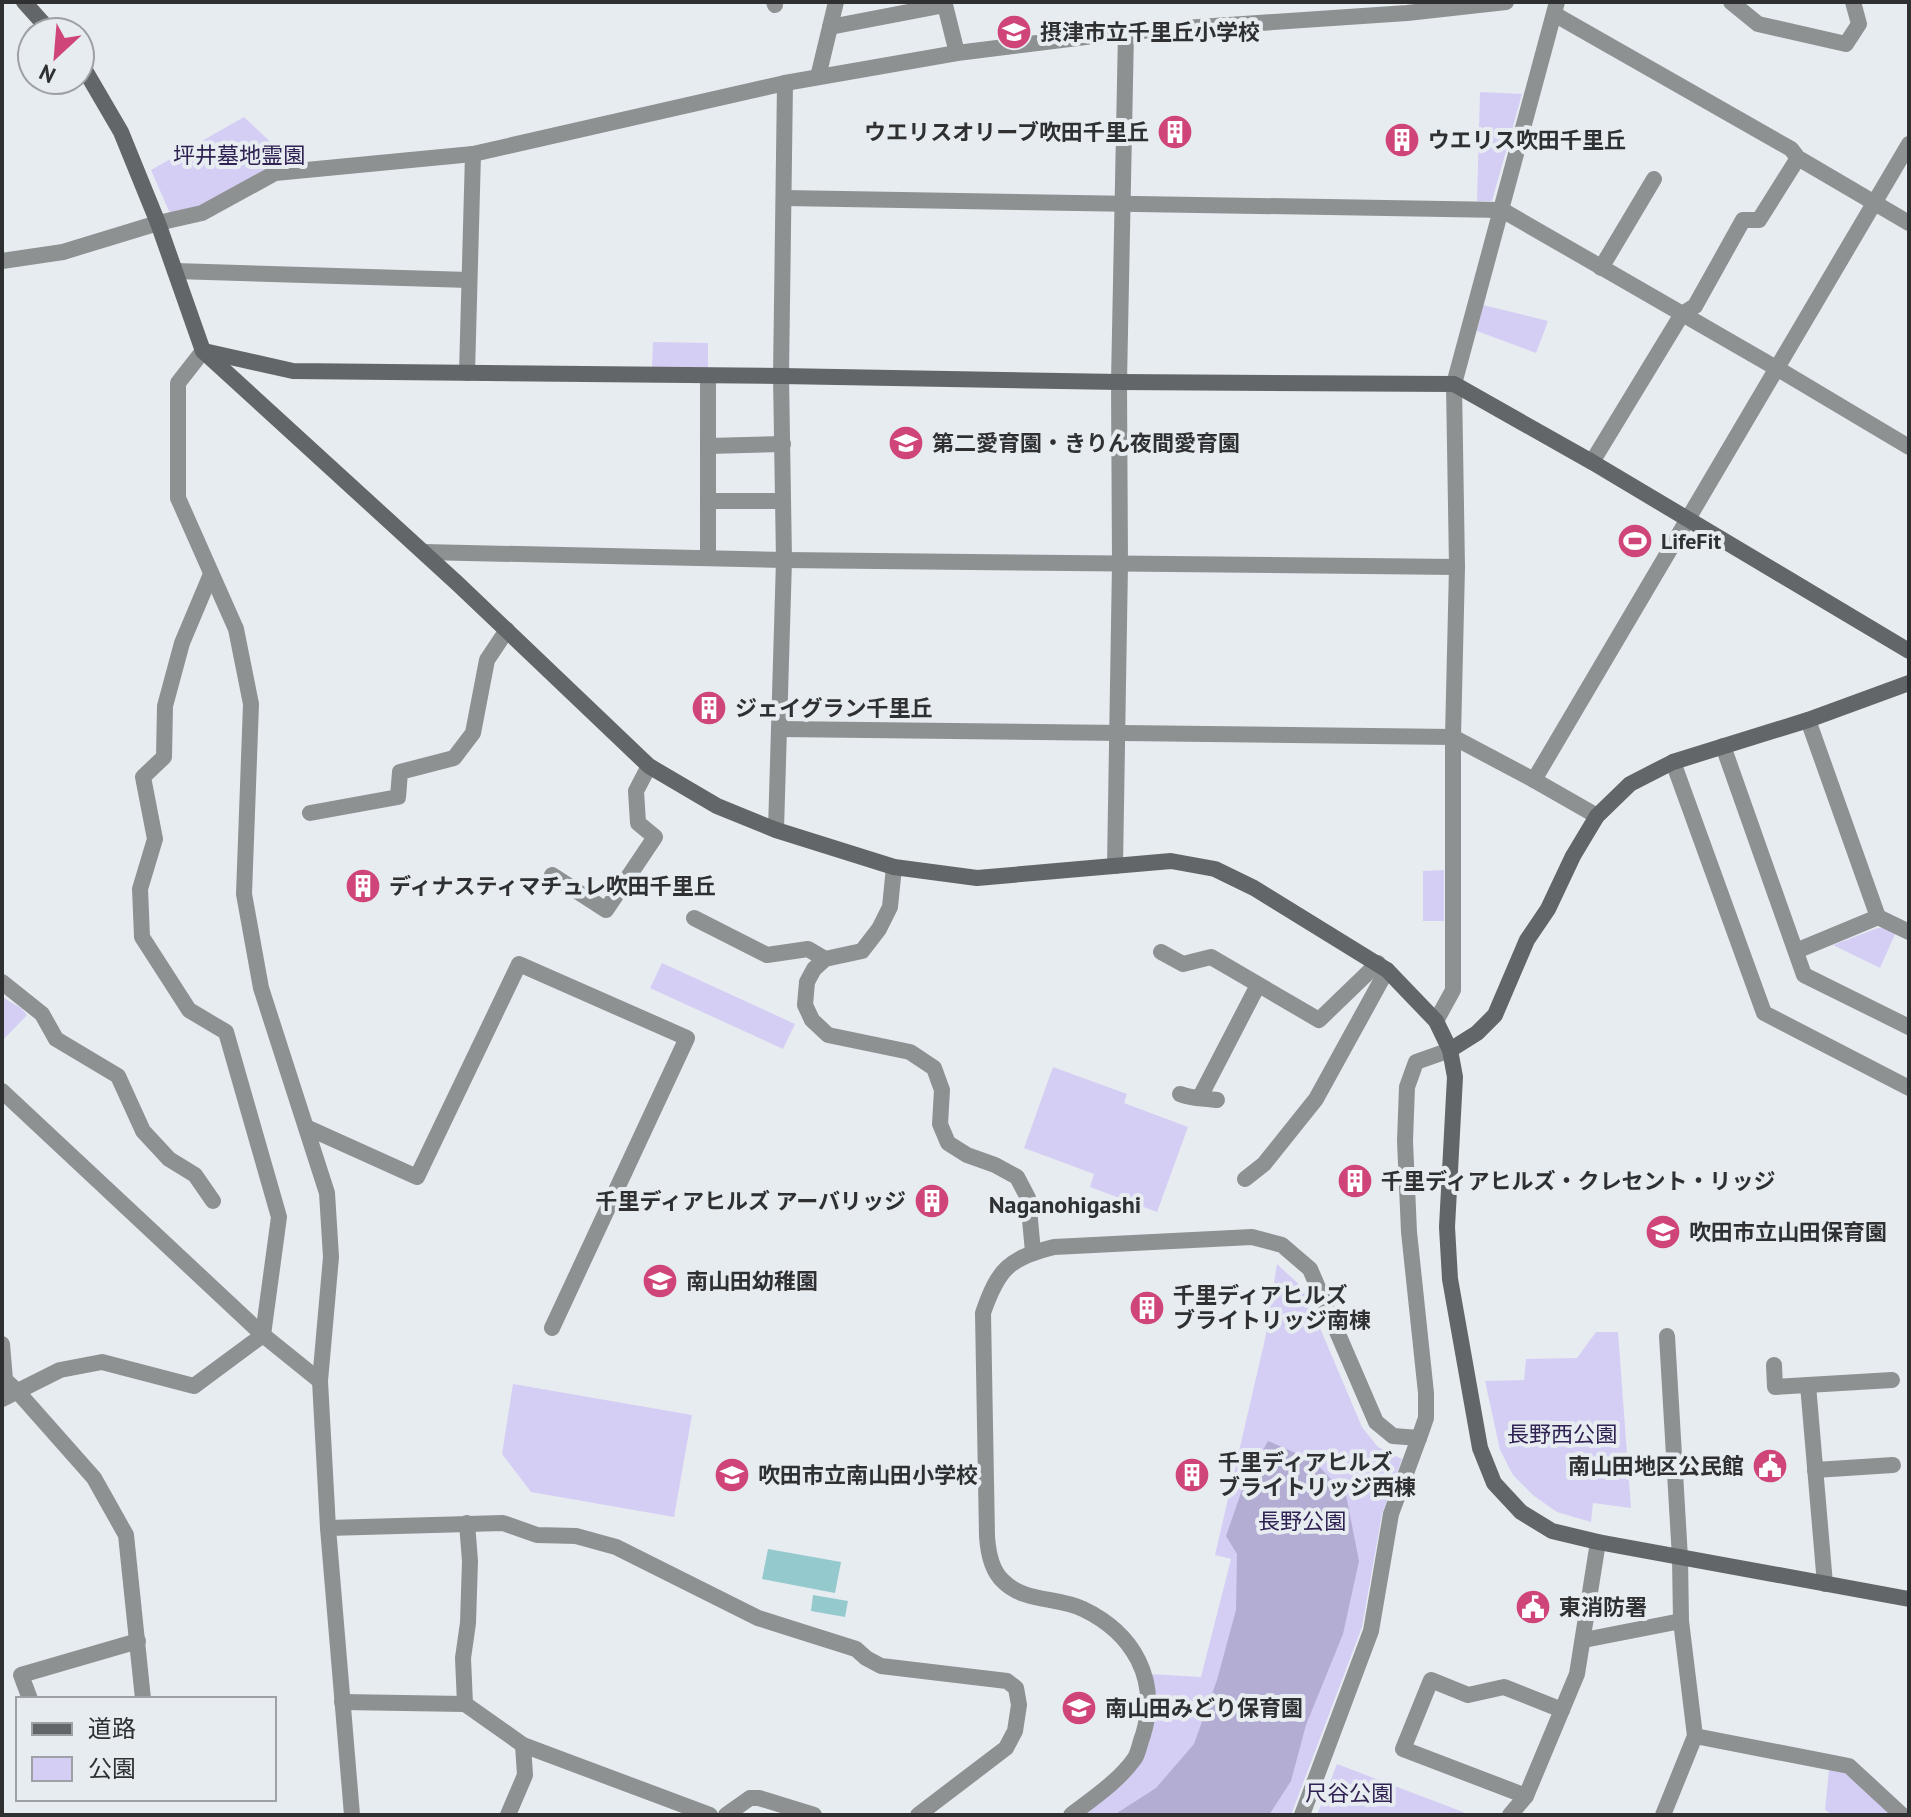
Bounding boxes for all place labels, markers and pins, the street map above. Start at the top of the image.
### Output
school or university icon: 摂津市立千里丘小学校 [995,13,1033,51]
place label: 摂津市立千里丘小学校 [1040,18,1260,46]
building icon: ウエリスオリーブ吹田千里丘 [1156,113,1194,151]
place label: ウエリスオリーブ吹田千里丘 [864,118,1149,146]
building icon: ウエリス吹田千里丘 [1383,121,1421,159]
place label: ウエリス吹田千里丘 [1428,126,1626,154]
school or university icon: 第二愛育園・きりん夜間愛育園 [887,424,925,462]
place label: 第二愛育園・きりん夜間愛育園 [932,429,1240,457]
sports icon: LifeFit [1616,522,1654,560]
place label: LifeFit [1661,527,1721,555]
building icon: ジェイグラン千里丘 [690,689,728,727]
place label: ジェイグラン千里丘 [735,694,933,722]
building icon: ディナスティマチュレ吹田千里丘 [344,867,382,905]
place label: ディナスティマチュレ吹田千里丘 [389,872,716,900]
building icon: 千里ディアヒルズ・クレセント・リッジ [1336,1162,1374,1200]
place label: 千里ディアヒルズ・クレセント・リッジ [1381,1167,1775,1195]
building icon: 千里ディアヒルズ アーバリッジ [913,1182,951,1220]
place label: 千里ディアヒルズ アーバリッジ [596,1187,906,1215]
school or university icon: 吹田市立山田保育園 [1644,1213,1682,1251]
place label: 吹田市立山田保育園 [1689,1218,1887,1246]
school or university icon: 南山田幼稚園 [641,1262,679,1300]
place label: 南山田幼稚園 [686,1267,818,1295]
place label: 千里ディアヒルズ ブライトリッジ南棟 [1173,1281,1371,1334]
building icon: 千里ディアヒルズ ブライトリッジ南棟 [1128,1289,1166,1327]
public building icon: 南山田地区公民館 [1751,1447,1789,1485]
place label: 千里ディアヒルズ ブライトリッジ西棟 [1218,1448,1416,1501]
place label: 南山田地区公民館 [1568,1452,1744,1480]
school or university icon: 吹田市立南山田小学校 [713,1456,751,1494]
building icon: 千里ディアヒルズ ブライトリッジ西棟 [1173,1456,1211,1494]
place label: 吹田市立南山田小学校 [758,1461,978,1489]
public building icon: 東消防署 [1514,1588,1552,1626]
place label: 東消防署 [1559,1593,1647,1621]
school or university icon: 南山田みどり保育園 [1060,1689,1098,1727]
place label: 南山田みどり保育園 [1105,1694,1303,1722]

